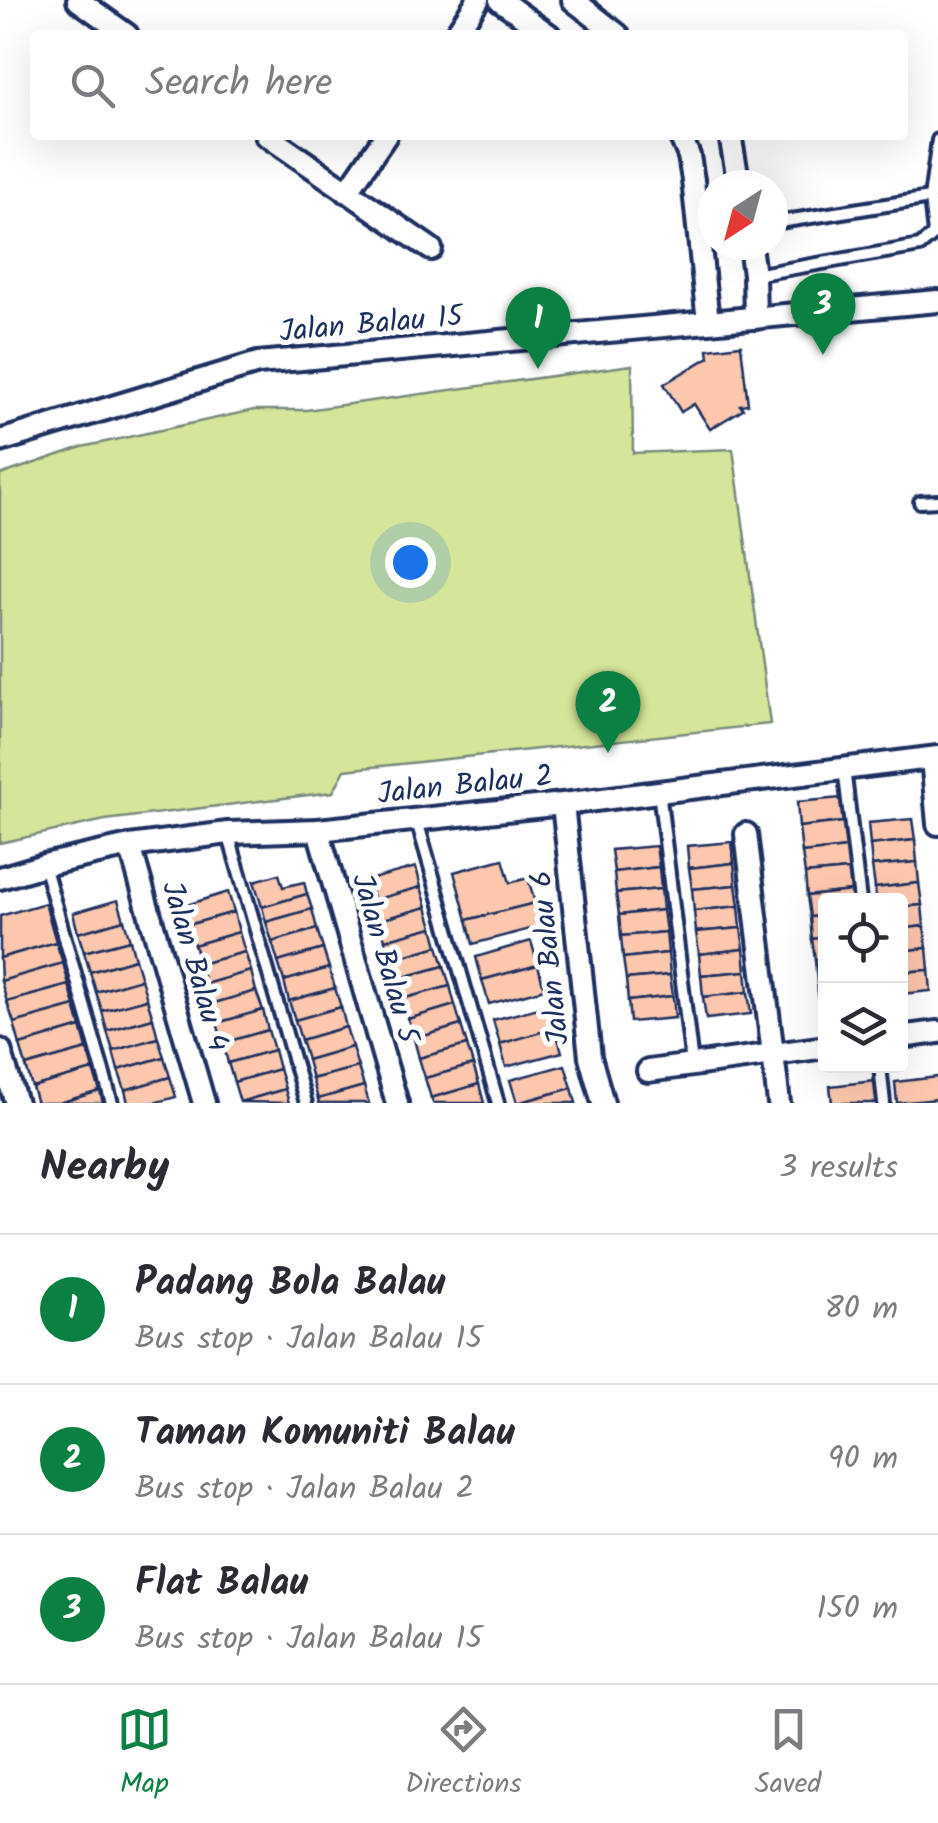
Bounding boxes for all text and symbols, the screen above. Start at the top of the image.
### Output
search box [30,30,908,140]
text: Search here [145,55,332,115]
icon: search [65,58,120,113]
north arrow [698,170,788,260]
pin: 3 [790,272,856,355]
pin: 1 [506,286,570,369]
street label: Jalan Balau 15 [277,293,467,357]
your location [385,537,436,588]
pin: 2 [576,670,640,753]
street label: Jalan Balau 2 [375,753,555,819]
street label: Jalan Balau 5 [337,868,432,1051]
street label: Jalan Balau 6 [518,868,584,1047]
street label: Jalan Balau 4 [147,876,241,1057]
map controls [818,893,908,1073]
button: locate [818,893,908,983]
button: layers [818,983,908,1073]
text: Nearby [40,1135,169,1202]
text: 3 results [779,1143,898,1194]
text: Padang Bola Balau [135,1254,445,1314]
text: 1 [68,1284,77,1335]
text: 80 m [824,1284,898,1335]
text: Bus stop · Jalan Balau 15 [135,1314,483,1365]
text: Taman Komuniti Balau [135,1404,515,1464]
text: 2 [63,1434,82,1485]
text: 90 m [828,1434,898,1485]
text: Bus stop · Jalan Balau 2 [135,1464,474,1515]
text: Flat Balau [135,1554,308,1614]
text: 3 [64,1584,81,1635]
text: 150 m [816,1584,898,1635]
text: Bus stop · Jalan Balau 15 [135,1614,483,1665]
tab: Map [117,1702,172,1807]
tab: Directions [405,1702,521,1807]
tab: Saved [755,1702,821,1807]

